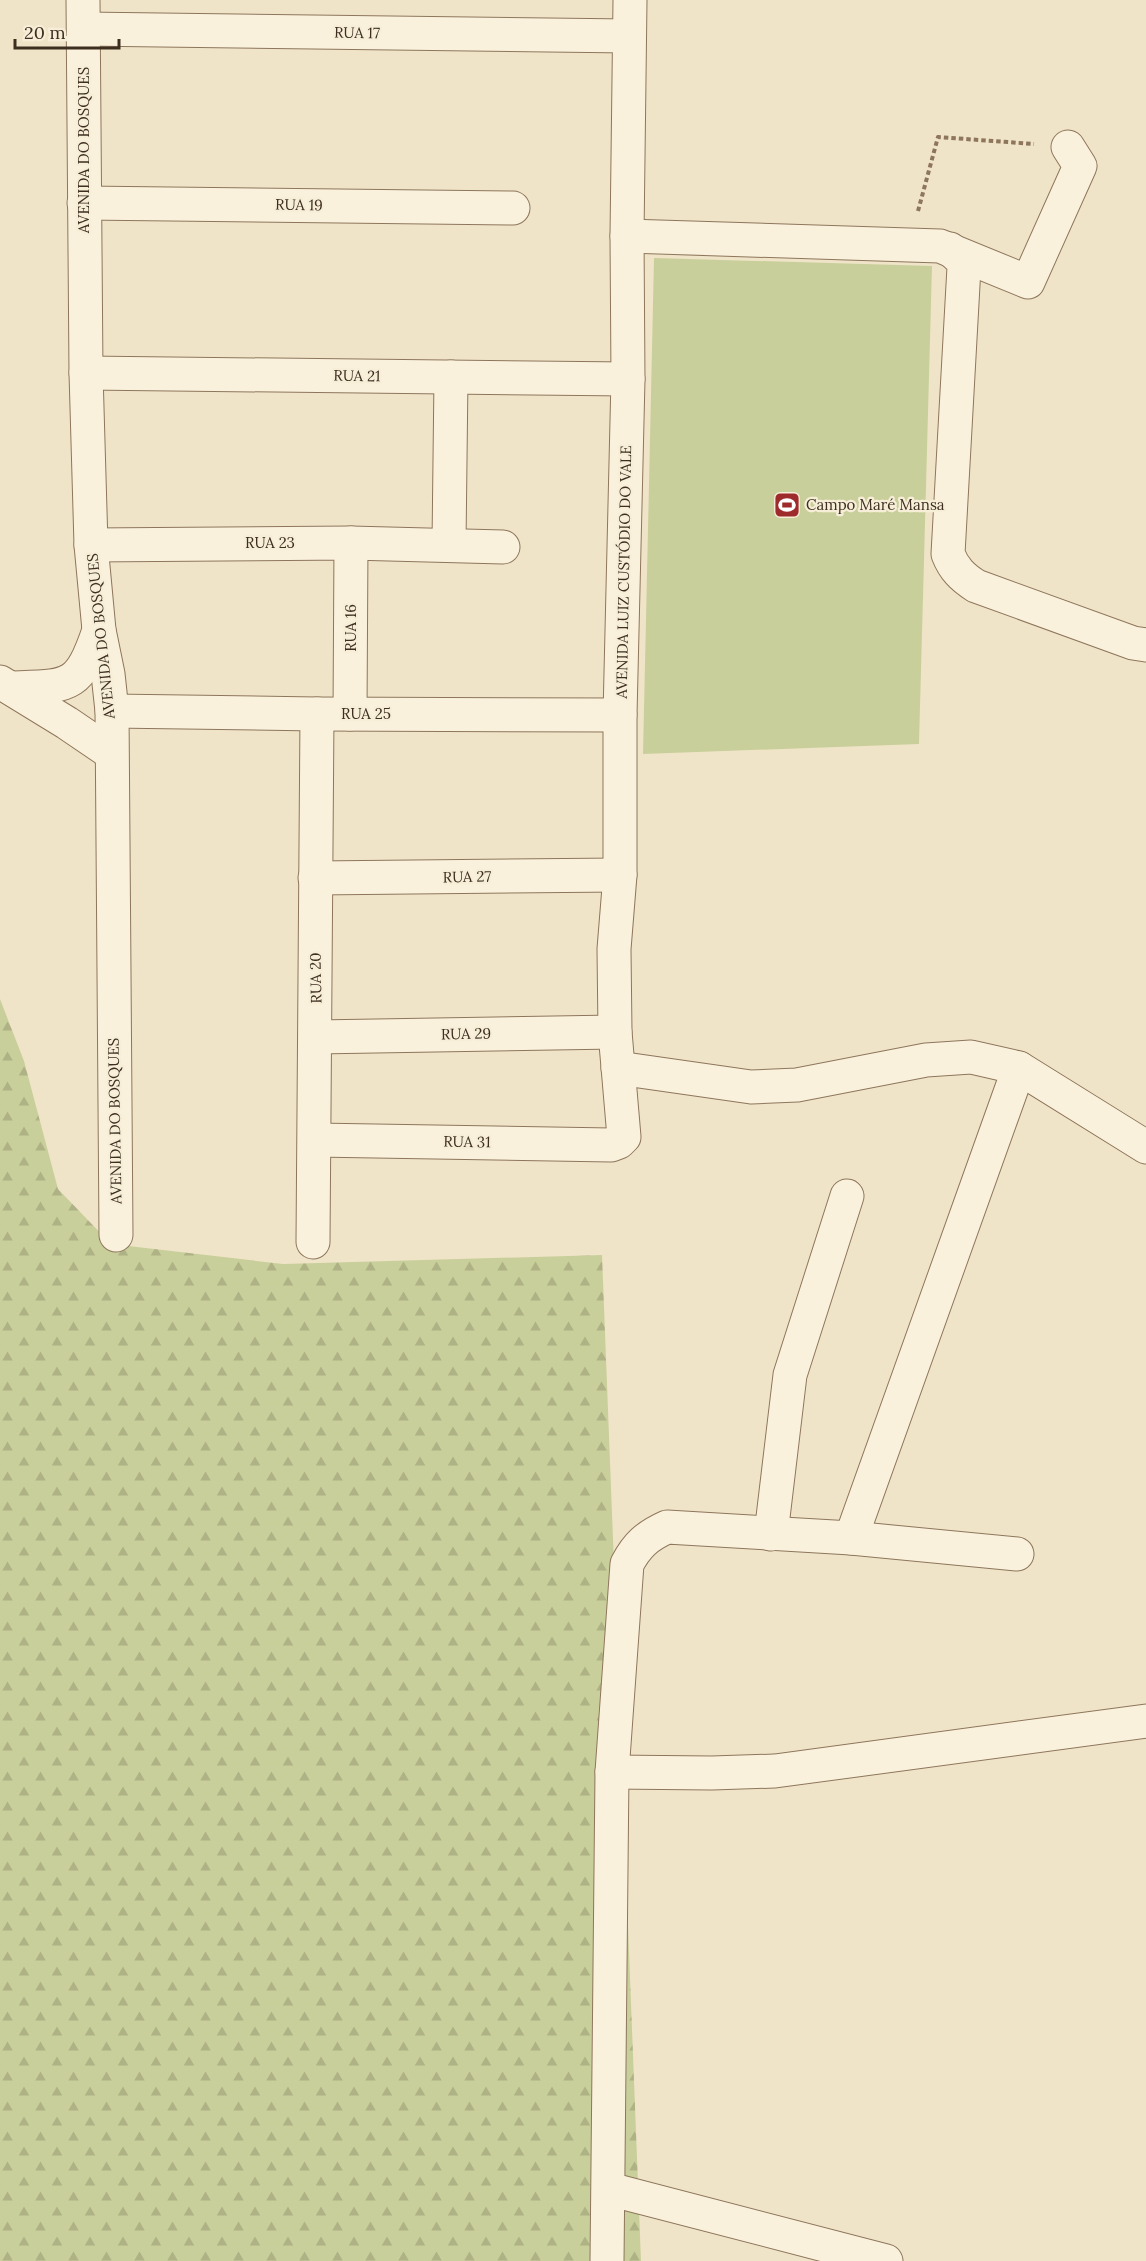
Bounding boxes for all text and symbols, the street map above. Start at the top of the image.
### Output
scale bar [15,12,118,50]
text: 20 m [24,21,66,44]
street label: RUA 17 [334,23,380,42]
street label: AVENIDA DO BOSQUES [74,67,93,234]
street label: RUA 19 [275,195,323,214]
street label: RUA 21 [333,366,381,385]
street label: AVENIDA LUIZ CUSTÓDIO DO VALE [612,445,635,700]
sports icon: Campo Maré Mansa [772,490,802,520]
place label: Campo Maré Mansa [806,495,945,514]
street label: RUA 23 [245,533,295,552]
street label: AVENIDA DO BOSQUES [82,552,119,721]
street label: RUA 16 [341,604,360,652]
street label: RUA 25 [341,704,391,723]
street label: RUA 27 [443,867,492,886]
street label: RUA 20 [306,952,325,1004]
street label: RUA 29 [441,1024,491,1043]
street label: AVENIDA DO BOSQUES [104,1038,125,1205]
street label: RUA 31 [443,1132,491,1151]

